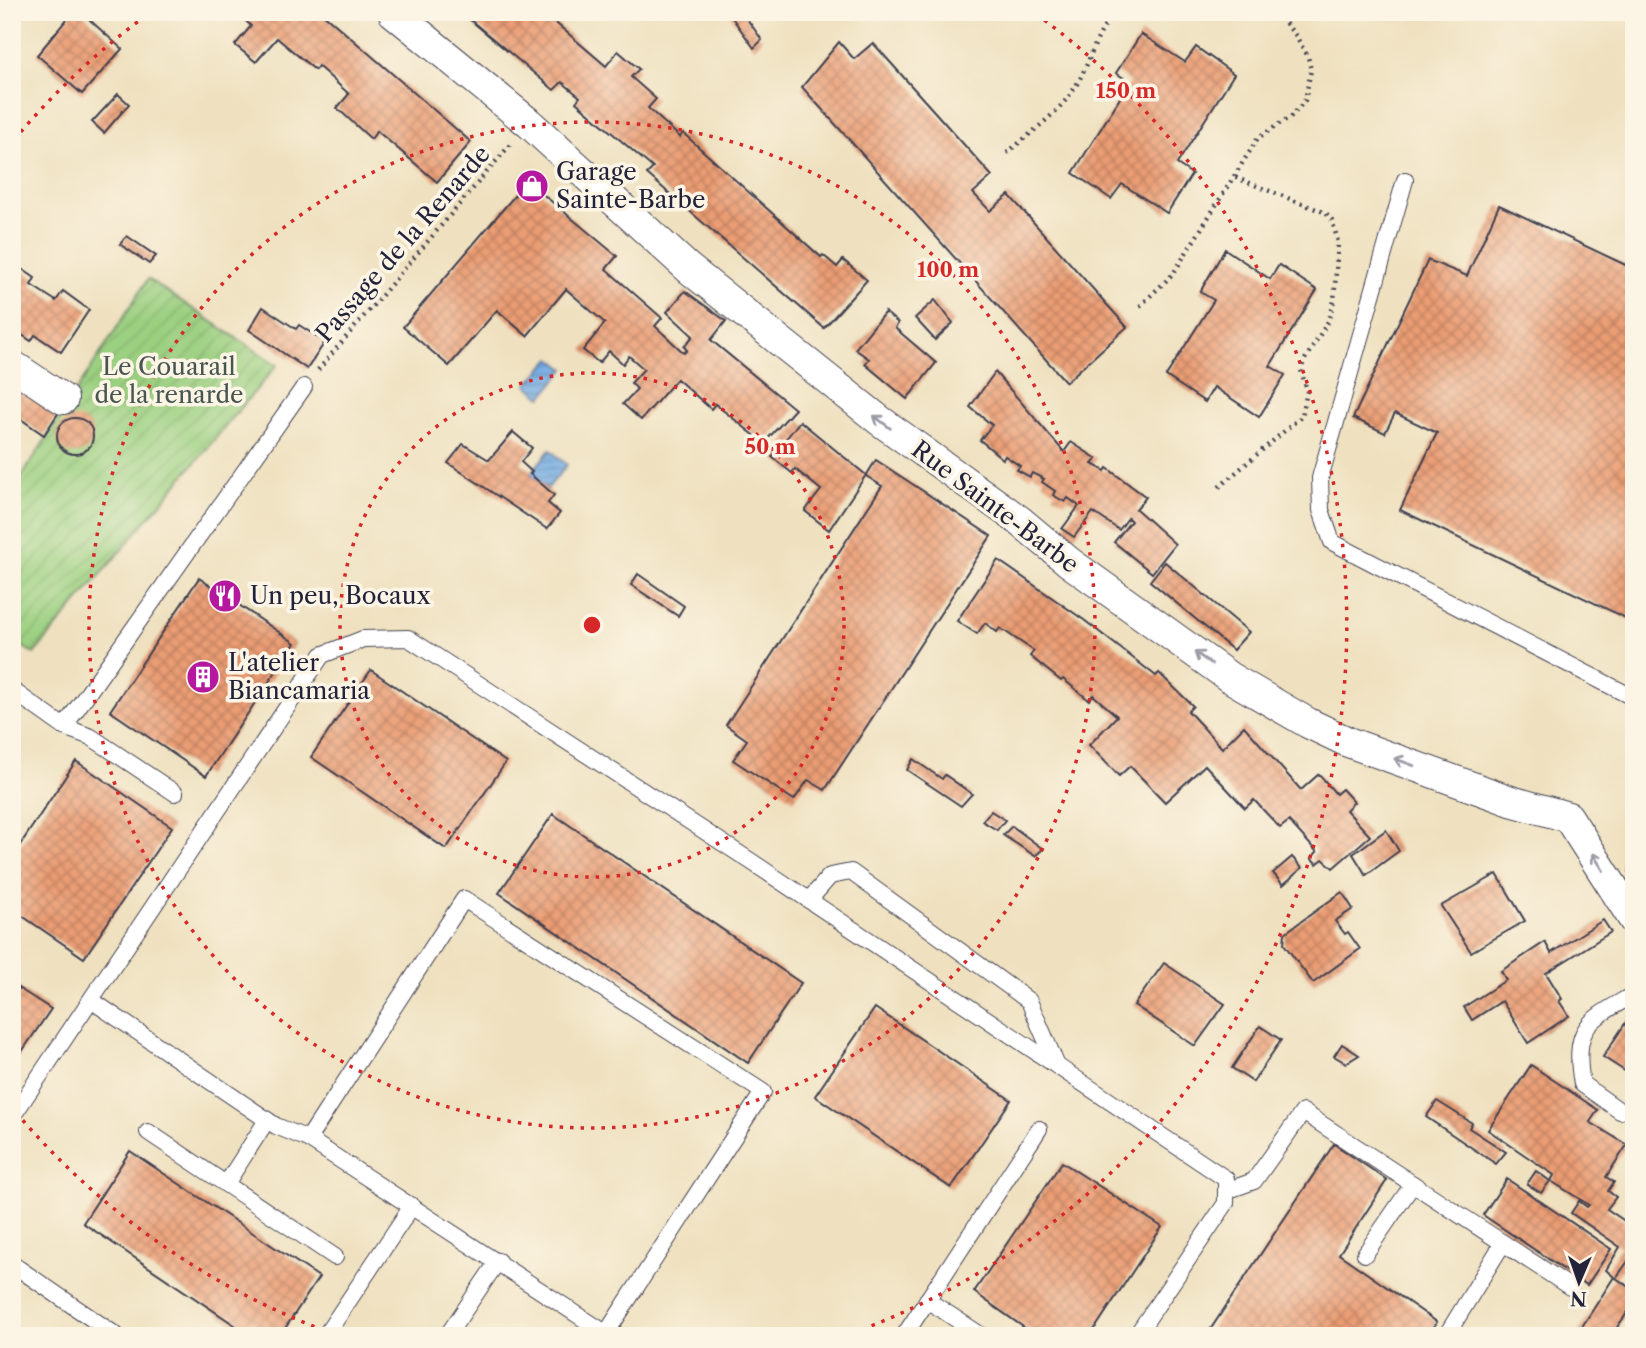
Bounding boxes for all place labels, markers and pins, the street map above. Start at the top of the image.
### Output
place label: Garage Sainte-Barbe [556,157,705,214]
shop icon: Garage Sainte-Barbe [513,167,551,205]
restaurant icon: Un peu, Bocaux [206,577,244,615]
place label: Un peu, Bocaux [250,581,431,610]
centre of rings [580,613,604,637]
place label: L'atelier Biancamaria [228,648,370,705]
building icon: L'atelier Biancamaria [184,658,222,696]

